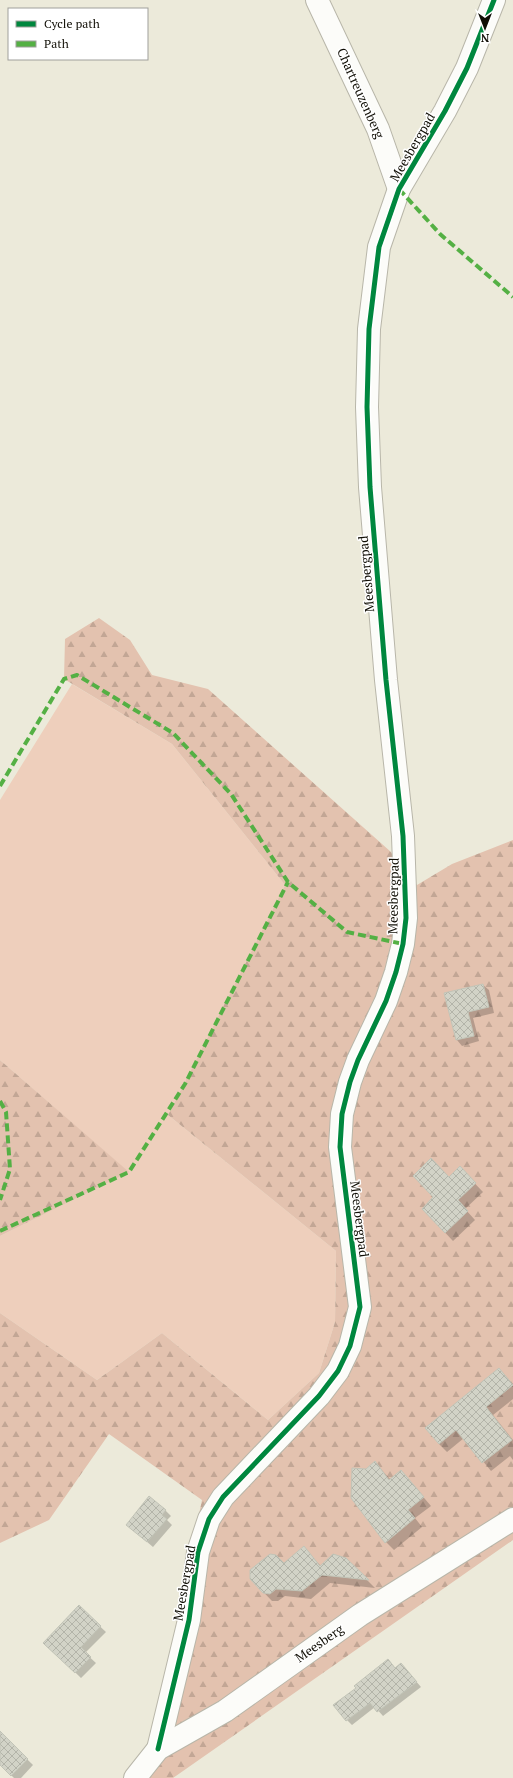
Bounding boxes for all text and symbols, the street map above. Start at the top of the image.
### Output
legend [8,8,148,60]
north arrow [465,8,505,48]
text: Cycle path [44,16,100,31]
text: N [480,31,489,45]
text: Path [44,36,69,51]
street label: Chartreuzenberg [333,45,389,141]
street label: Meesbergpad [385,109,439,185]
street label: Meesbergpad [354,535,378,613]
street label: Meesbergpad [383,858,403,934]
street label: Meesbergpad [346,1180,374,1258]
street label: Meesbergpad [168,1544,200,1622]
street label: Meesberg [291,1620,347,1666]

